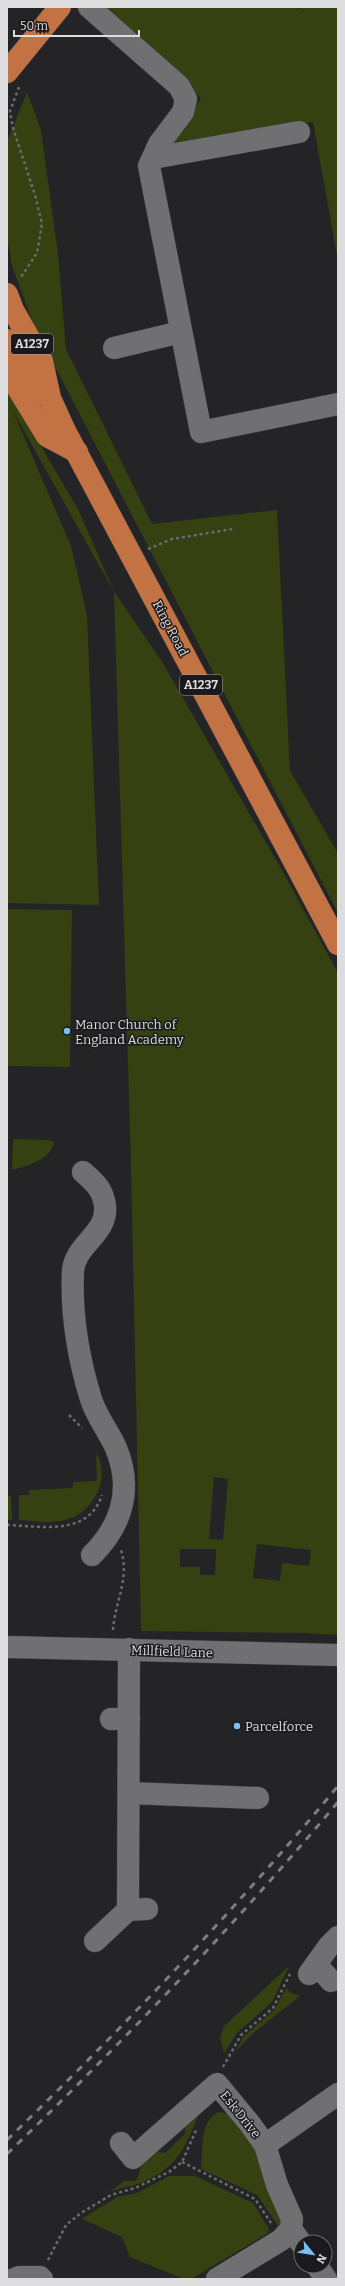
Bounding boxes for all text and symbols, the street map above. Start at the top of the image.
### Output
scale bar [14,12,139,38]
text: 50 m [20,19,49,33]
road number: A1237 [11,334,53,354]
street label: Ring Road [150,598,192,659]
road number: A1237 [180,675,222,695]
place label: Manor Church of England Academy [75,1017,184,1047]
marker: Manor Church of England Academy [62,1026,72,1036]
street label: Millfield Lane [131,1643,213,1660]
place label: Parcelforce [245,1719,313,1734]
marker: Parcelforce [232,1721,242,1731]
street label: Esk Drive [217,2088,264,2141]
north arrow [293,2234,333,2274]
text: N [313,2252,329,2266]

